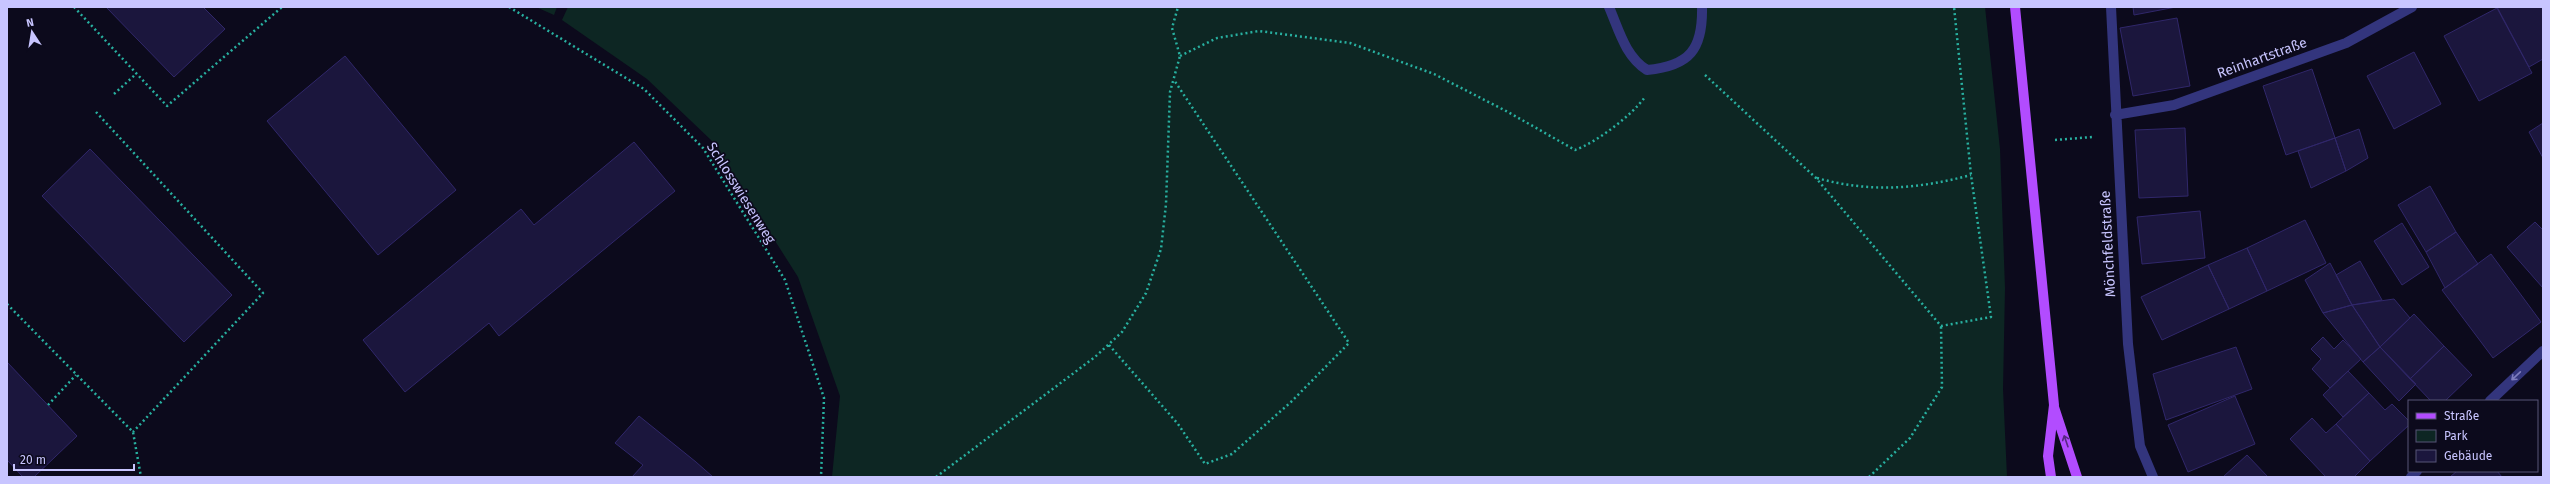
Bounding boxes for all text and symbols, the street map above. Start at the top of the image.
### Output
north arrow [12,12,52,52]
text: N [25,16,35,30]
street label: Reinhartstraße [2215,34,2309,82]
street label: Schlosswiesenweg [703,139,779,248]
street label: Mönchfeldstraße [2097,190,2119,298]
one-way arrow [2511,371,2521,381]
legend [2408,400,2538,472]
text: Straße [2444,409,2479,423]
text: Park [2444,429,2468,443]
one-way arrow [2062,435,2070,447]
scale bar [14,446,134,472]
text: Gebäude [2444,449,2492,463]
text: 20 m [20,453,46,467]

